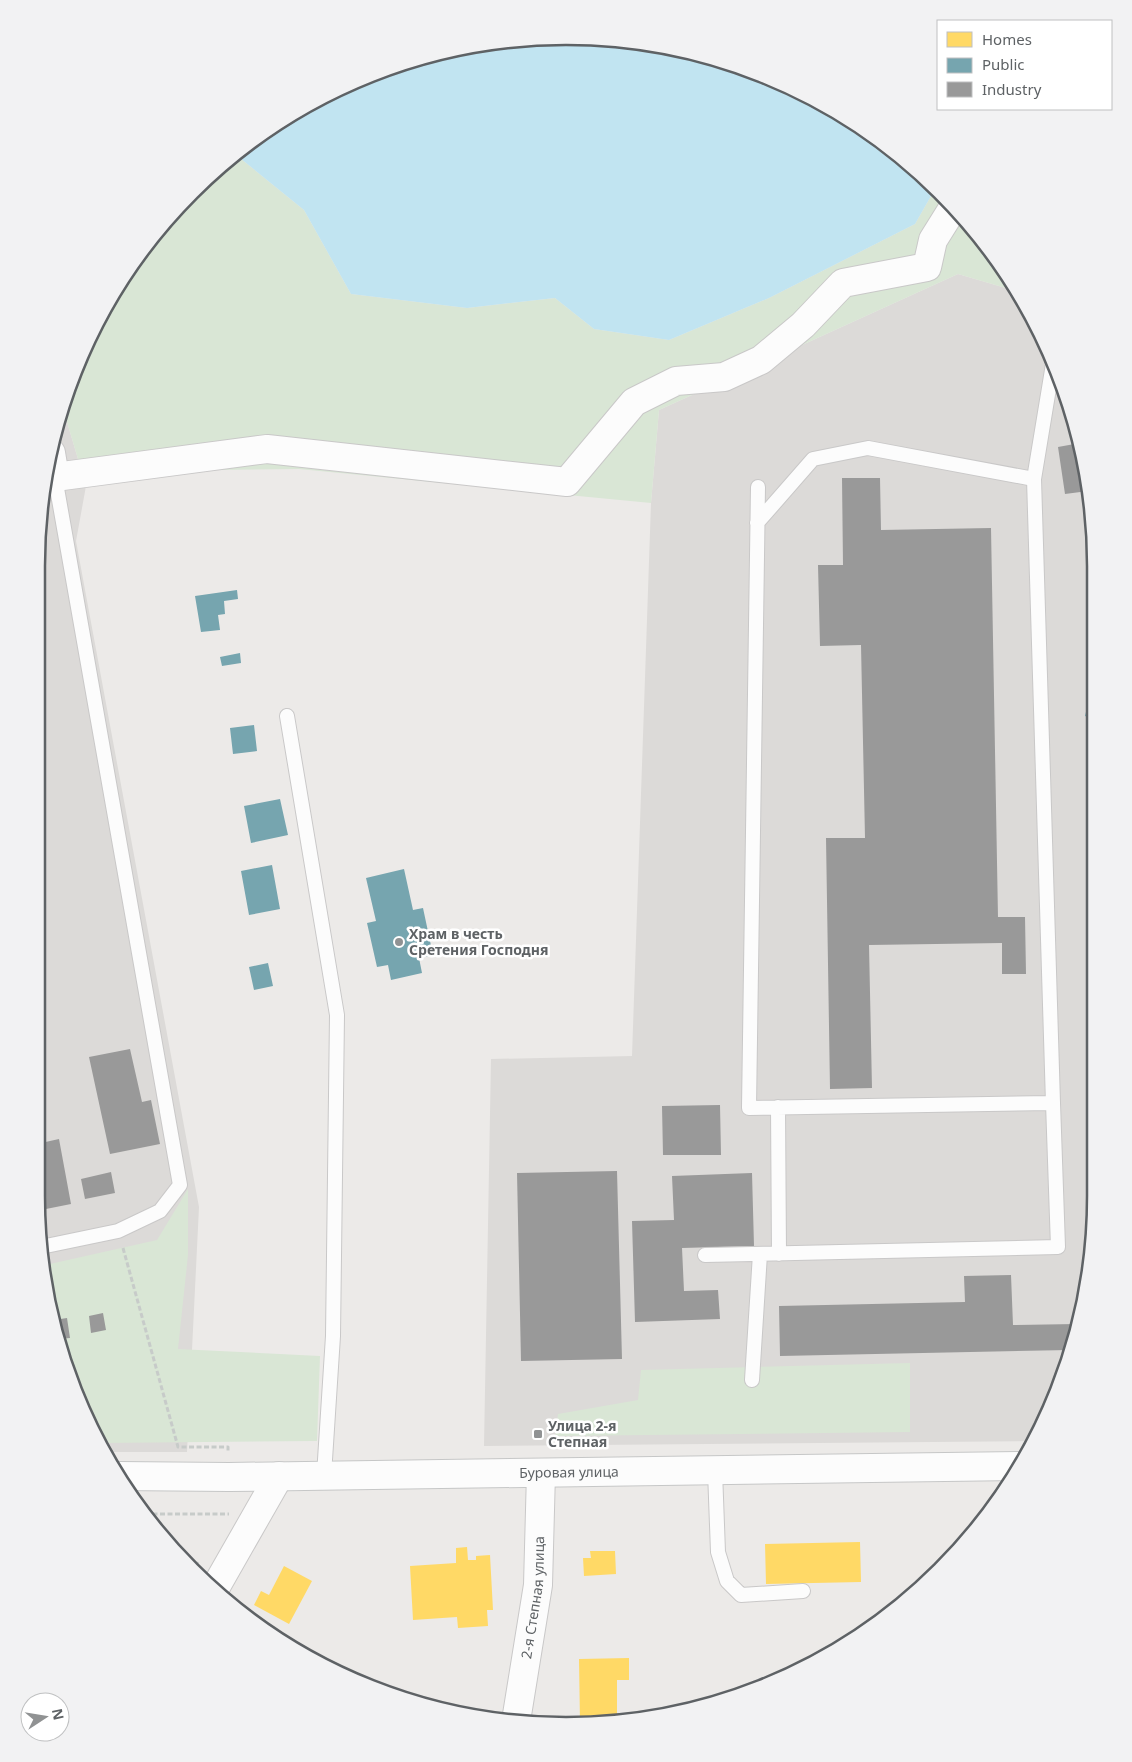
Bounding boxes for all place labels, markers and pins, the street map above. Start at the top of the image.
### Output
place label: Храм в честь Сретения Господня [409,924,548,959]
marker: Храм в честь Сретения Господня [393,936,405,948]
place label: Улица 2-я Степная [548,1416,617,1451]
marker: Улица 2-я Степная [532,1428,544,1440]

